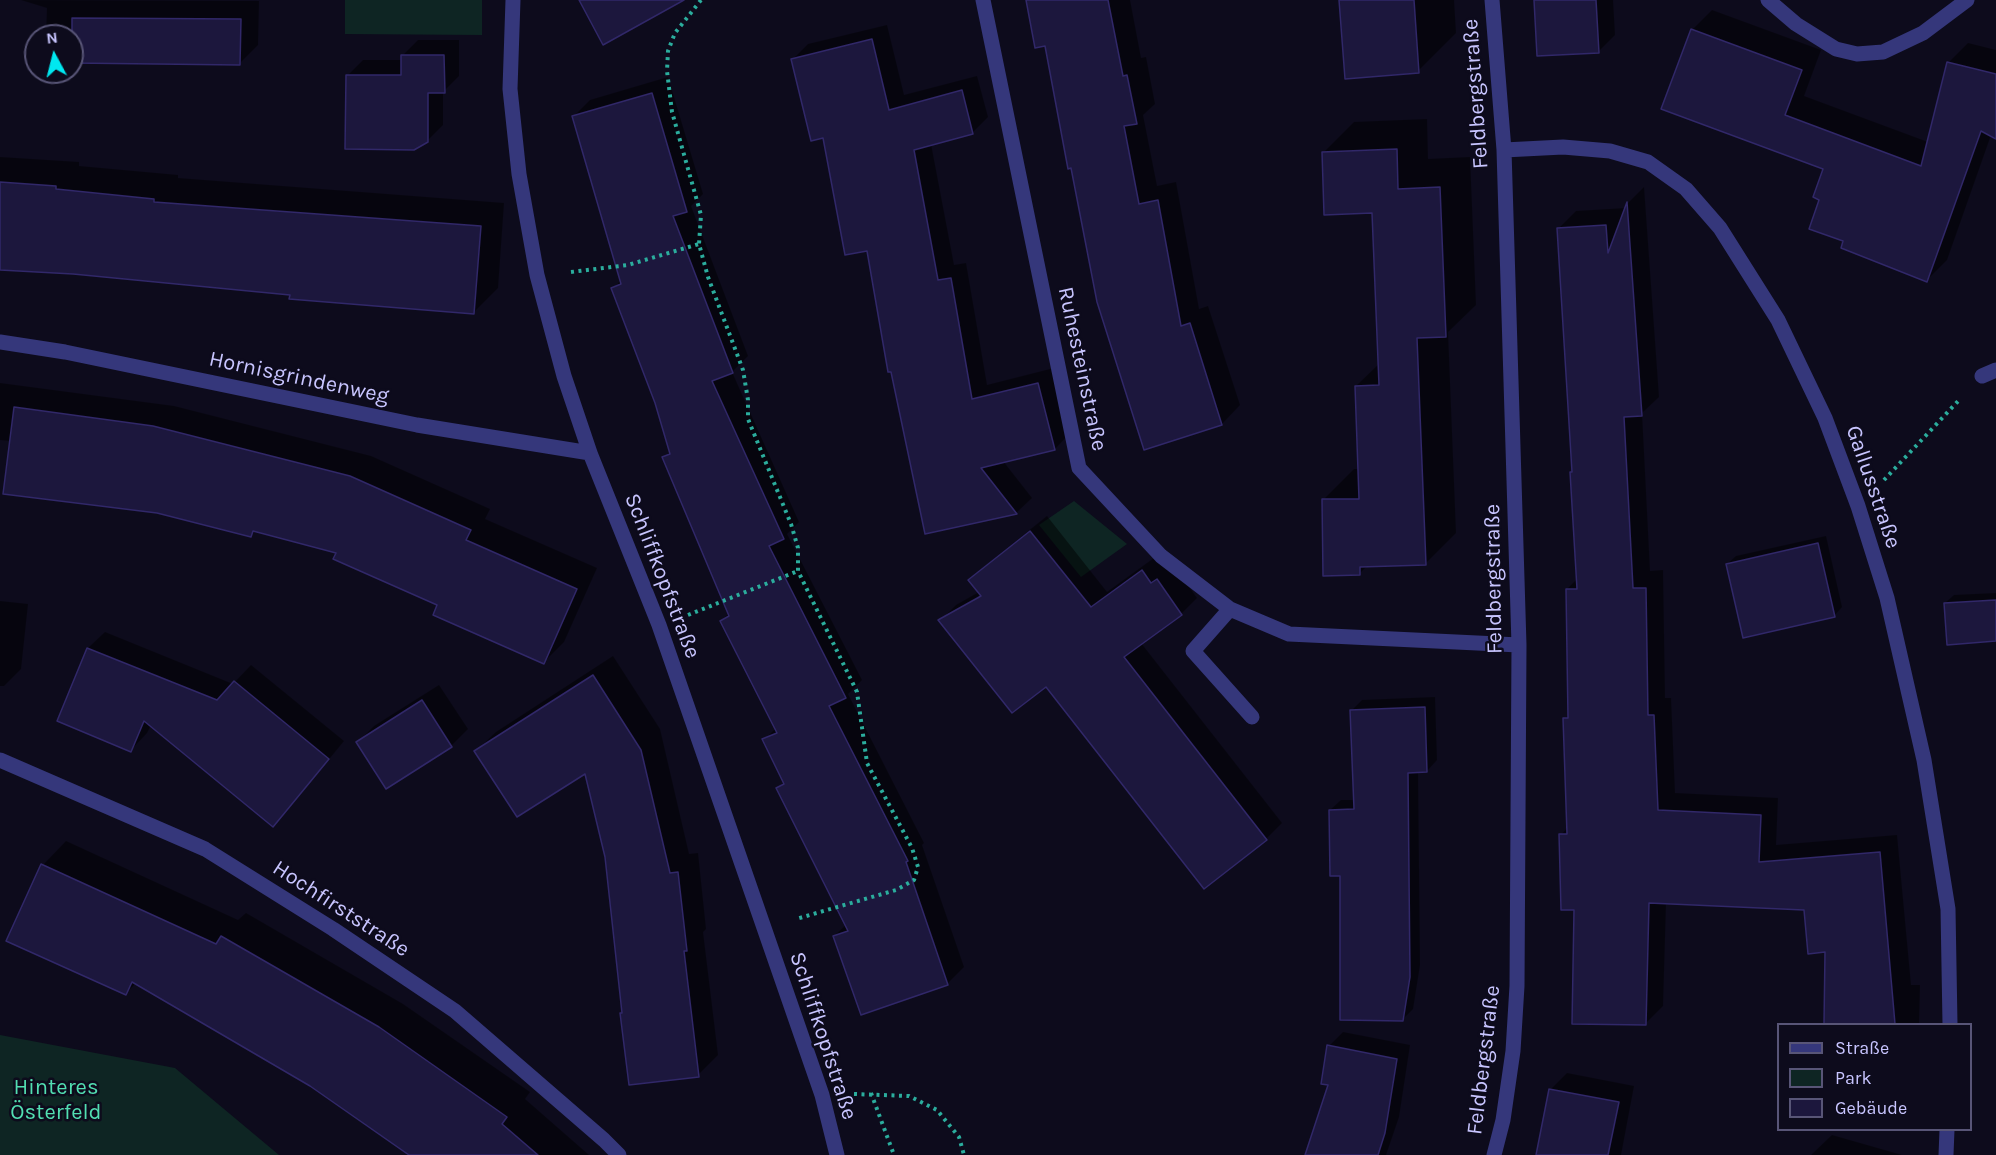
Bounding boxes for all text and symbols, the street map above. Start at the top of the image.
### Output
street label: Feldbergstraße [1458,18,1494,170]
north arrow [24,24,84,84]
text: N [45,27,59,48]
street label: Ruhesteinstraße [1052,285,1112,453]
street label: Hornisgrindenweg [206,346,392,410]
street label: Gallusstraße [1840,422,1906,552]
street label: Schliffkopfstraße [618,490,706,662]
street label: Feldbergstraße [1479,504,1509,654]
street label: Hochfirststraße [268,855,414,963]
street label: Schliffkopfstraße [783,949,863,1123]
street label: Feldbergstraße [1462,984,1506,1136]
legend [1777,1023,1972,1131]
text: Straße [1835,1037,1889,1059]
text: Park [1835,1067,1872,1089]
park label: Hinteres Österfeld [10,1075,102,1126]
text: Gebäude [1835,1097,1907,1119]

